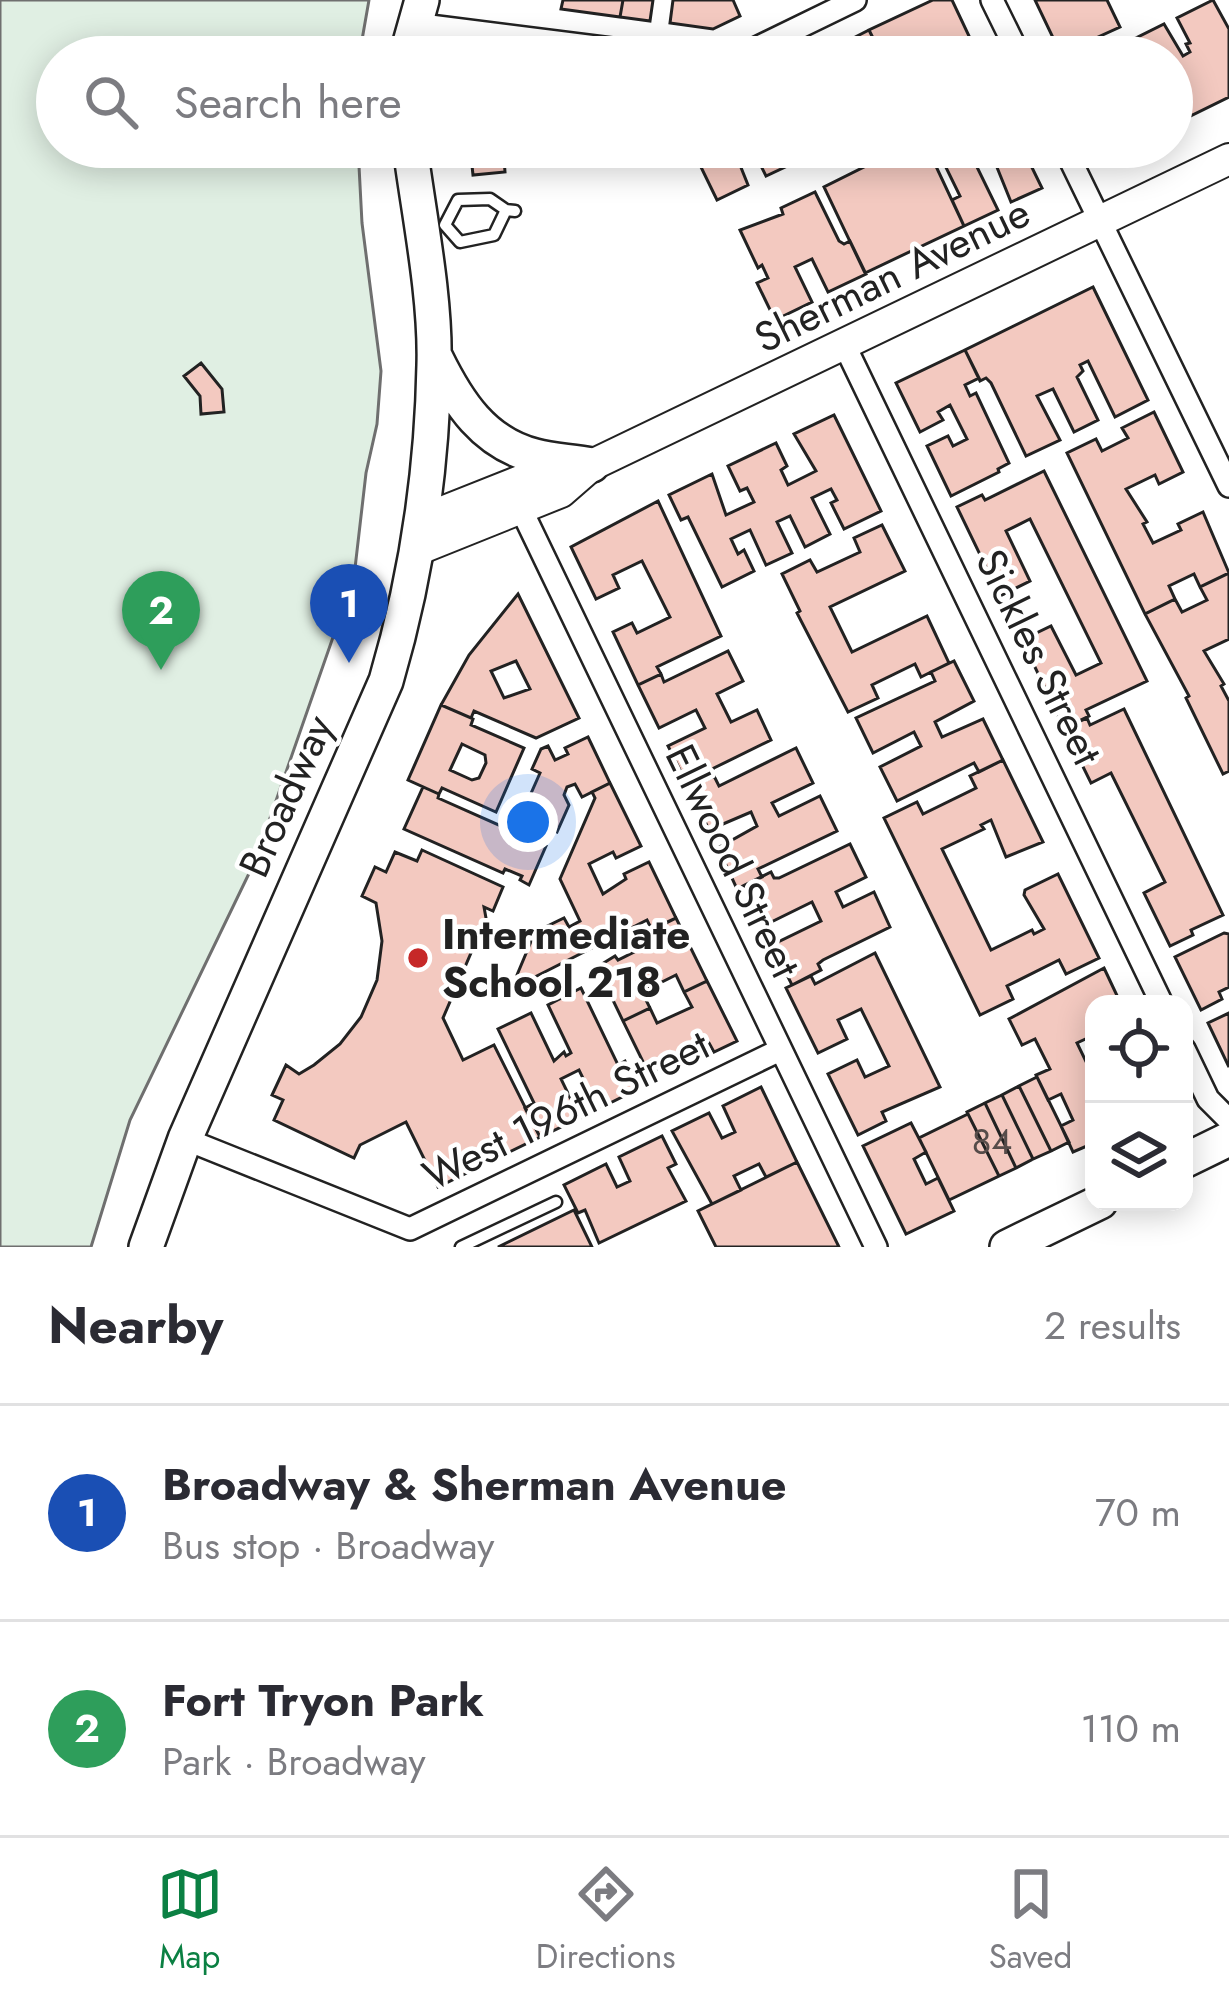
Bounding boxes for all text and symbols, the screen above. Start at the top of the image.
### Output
search box [36,36,1193,168]
icon: search [78,69,144,135]
text: Search here [174,70,402,135]
street label: Sherman Avenue [744,182,1040,368]
street label: Sickles Street [960,539,1118,775]
pin: 1 [310,564,388,663]
pin: 2 [122,571,200,670]
street label: Broadway [223,705,349,887]
street label: Ellwood Street [650,734,816,988]
your location [498,792,558,852]
place label: Intermediate School 218 [442,904,690,1013]
marker: Intermediate School 218 [405,945,431,971]
map controls [1085,995,1193,1211]
button: locate [1085,995,1193,1103]
street label: West 196th Street [413,1014,719,1206]
button: layers [1085,1103,1193,1211]
house number: 84 [972,1115,1012,1167]
text: Nearby [48,1288,223,1362]
text: 2 results [1044,1297,1181,1354]
text: Broadway & Sherman Avenue [162,1452,787,1517]
text: 1 [77,1484,97,1541]
text: 70 m [1095,1484,1181,1541]
text: Bus stop · Broadway [162,1517,494,1574]
text: Fort Tryon Park [162,1668,484,1733]
text: 2 [74,1700,100,1757]
text: 110 m [1080,1700,1181,1757]
text: Park · Broadway [162,1733,426,1790]
tab: Map [157,1861,223,1980]
tab: Directions [536,1861,676,1980]
tab: Saved [989,1861,1072,1980]

